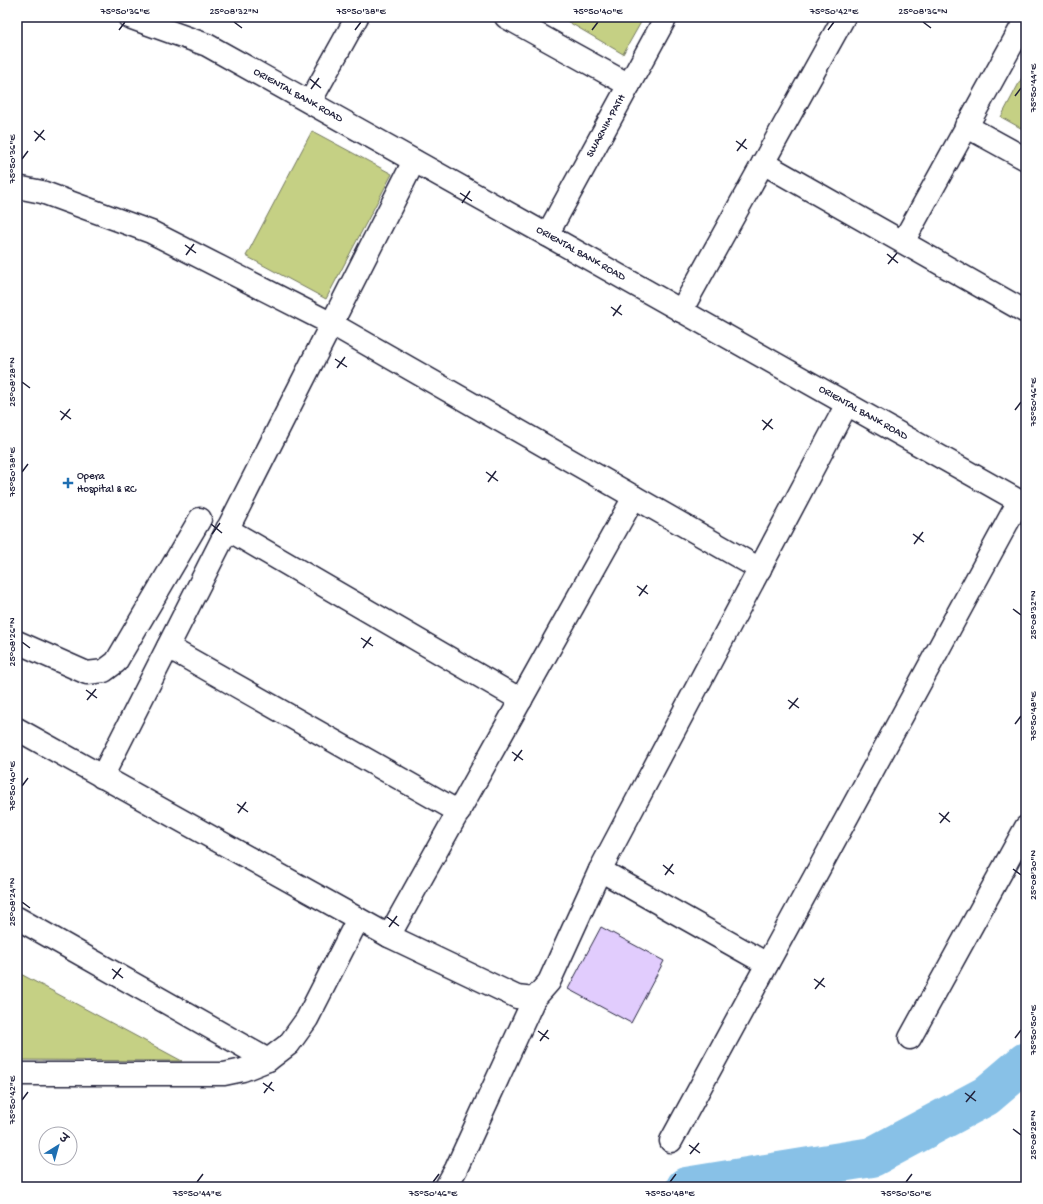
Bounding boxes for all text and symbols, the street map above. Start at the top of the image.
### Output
text: 75°50'36"E [99,6,150,18]
text: 25°08'32"N [209,6,259,18]
text: 75°50'38"E [335,6,387,18]
text: 75°50'40"E [572,6,623,18]
text: 75°50'42"E [809,6,859,18]
text: 25°08'36"N [898,6,948,18]
text: 75°50'44"E [1028,63,1040,113]
street label: ORIENTAL BANK ROAD [251,66,345,126]
street label: SWARNIM PATH [584,92,629,160]
text: 75°50'36"E [7,134,19,185]
street label: ORIENTAL BANK ROAD [534,224,628,284]
text: 25°08'28"N [7,357,19,407]
text: 75°50'46"E [1028,377,1040,427]
street label: ORIENTAL BANK ROAD [816,383,910,443]
text: 75°50'38"E [7,446,19,498]
place label: Opera Hospital & RC [77,471,137,496]
marker: Opera Hospital & RC [62,477,74,489]
text: 25°08'32"N [1028,590,1040,640]
text: 25°08'26"N [7,617,19,667]
text: 75°50'48"E [1028,691,1040,742]
text: 75°50'40"E [7,761,19,812]
text: 25°08'30"N [1028,850,1040,900]
text: 25°08'24"N [7,877,19,926]
text: 75°50'50"E [1028,1004,1040,1056]
text: 75°50'42"E [7,1075,19,1125]
text: 25°08'28"N [1028,1110,1040,1160]
north arrow [38,1126,78,1166]
text: उ [55,1131,71,1148]
text: 75°50'44"E [172,1188,222,1200]
text: 75°50'46"E [408,1188,458,1200]
text: 75°50'48"E [644,1188,695,1200]
text: 75°50'50"E [880,1188,932,1200]

